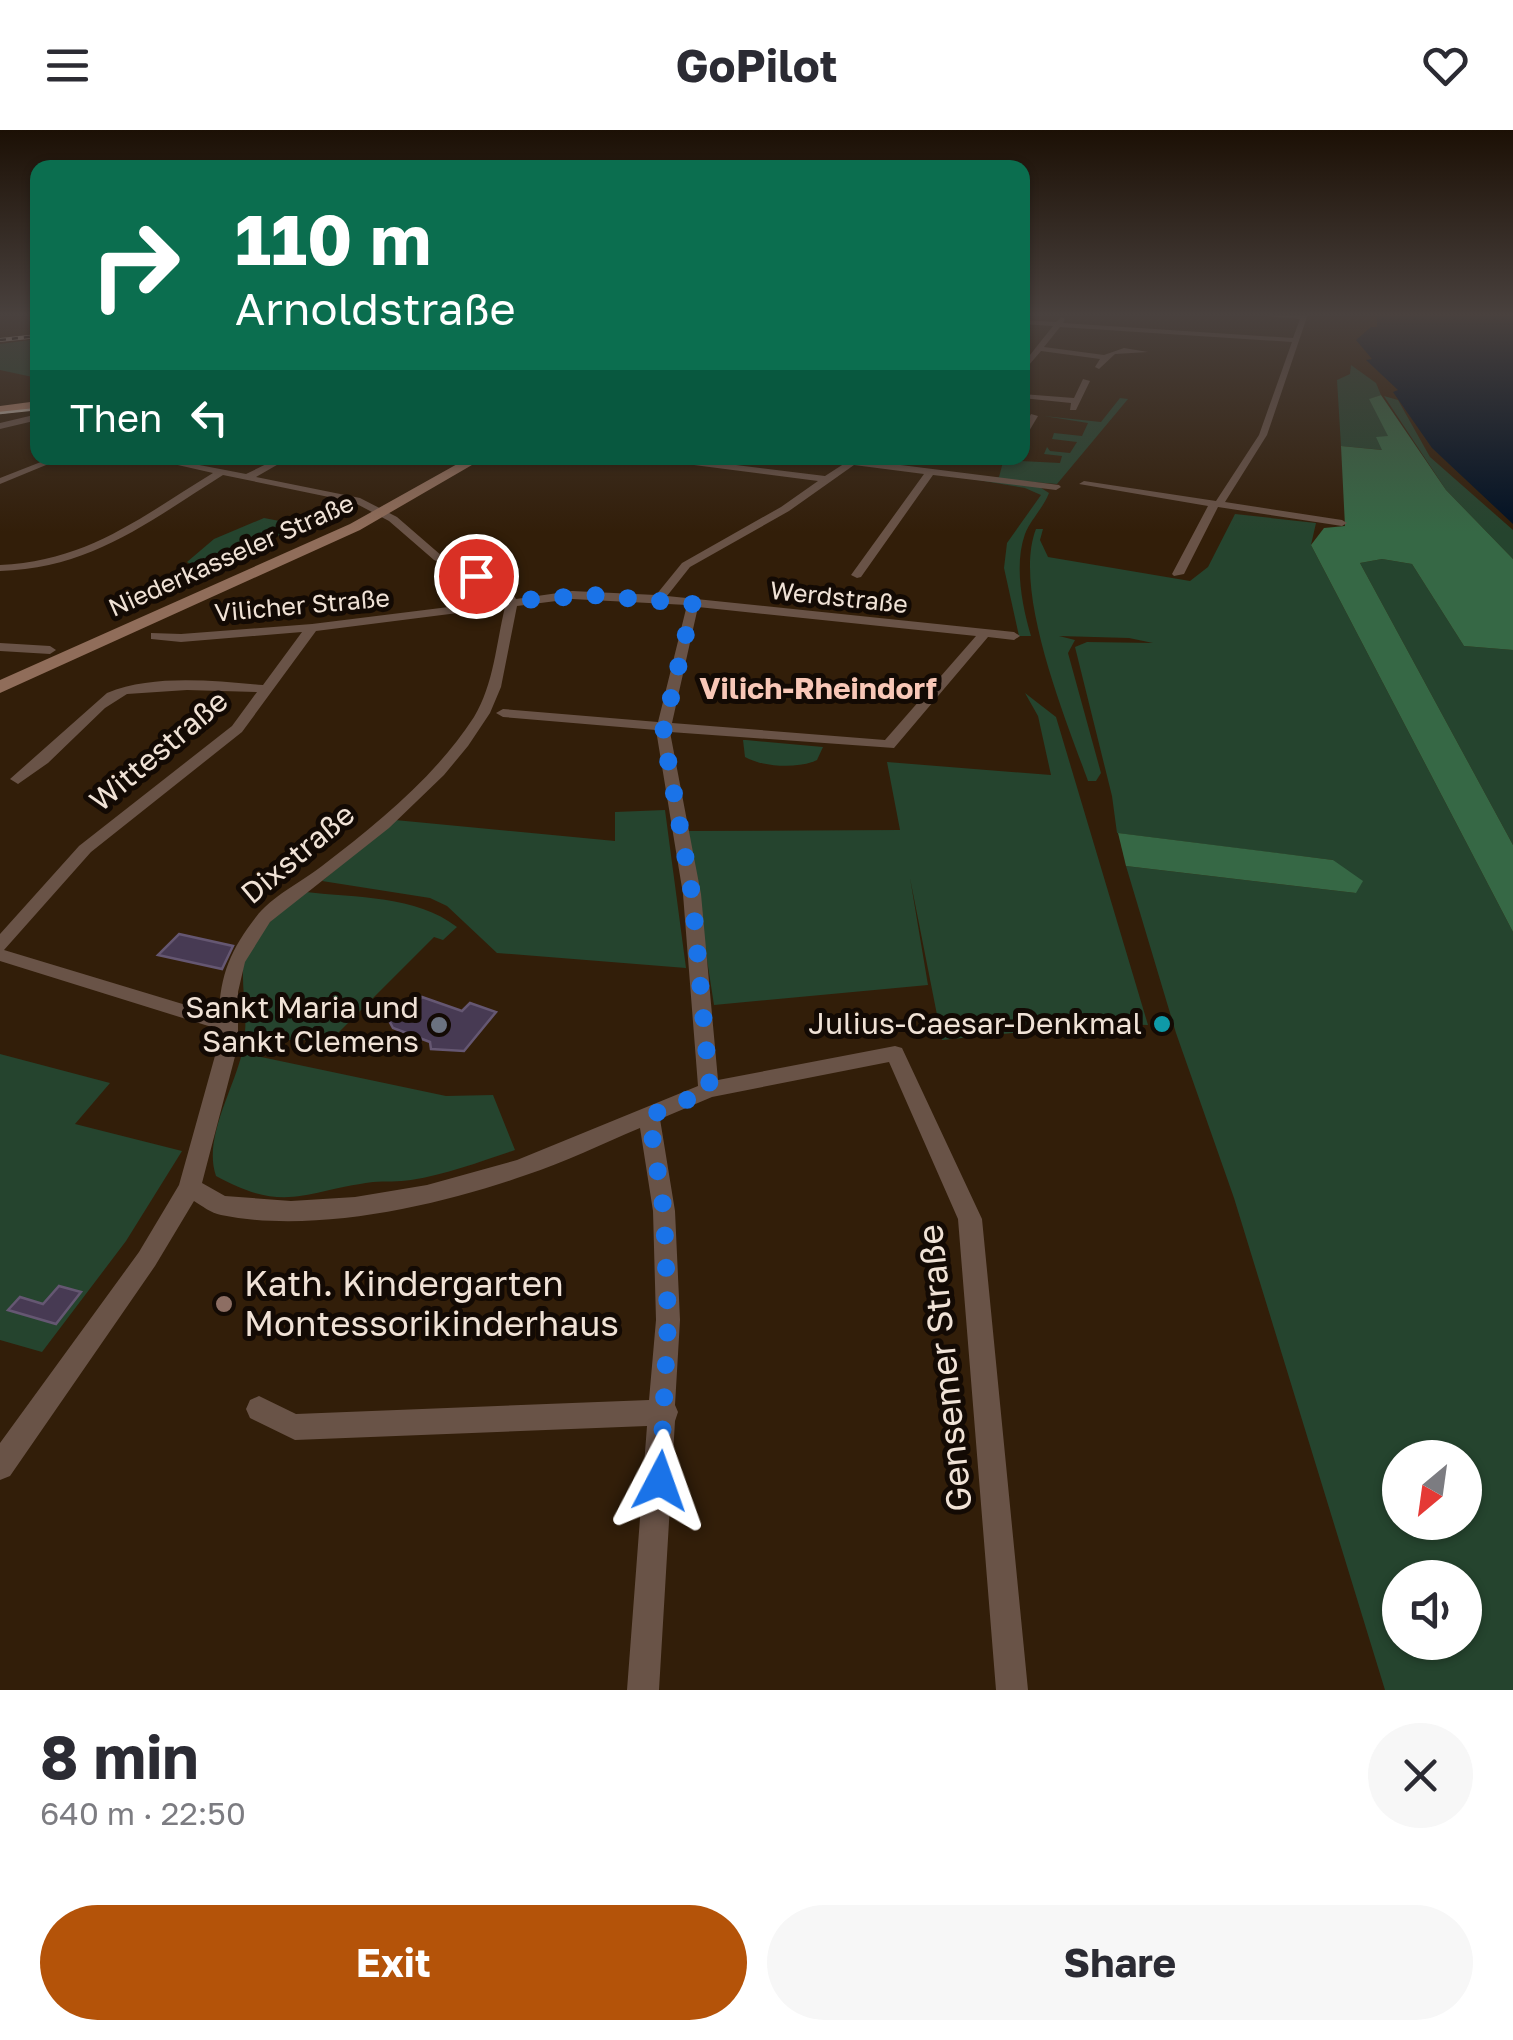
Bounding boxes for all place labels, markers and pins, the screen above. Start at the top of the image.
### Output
pin [434,534,519,619]
place label: Sankt Maria und Sankt Clemens [185,989,419,1059]
place label: Julius-Caesar-Denkmal [808,1005,1142,1041]
marker: Julius-Caesar-Denkmal [1151,1013,1173,1035]
marker: Sankt Maria und Sankt Clemens [428,1014,450,1036]
place label: Kath. Kindergarten Montessorikinderhaus [244,1262,619,1344]
marker: Kath. Kindergarten Montessorikinderhaus [213,1293,235,1315]

